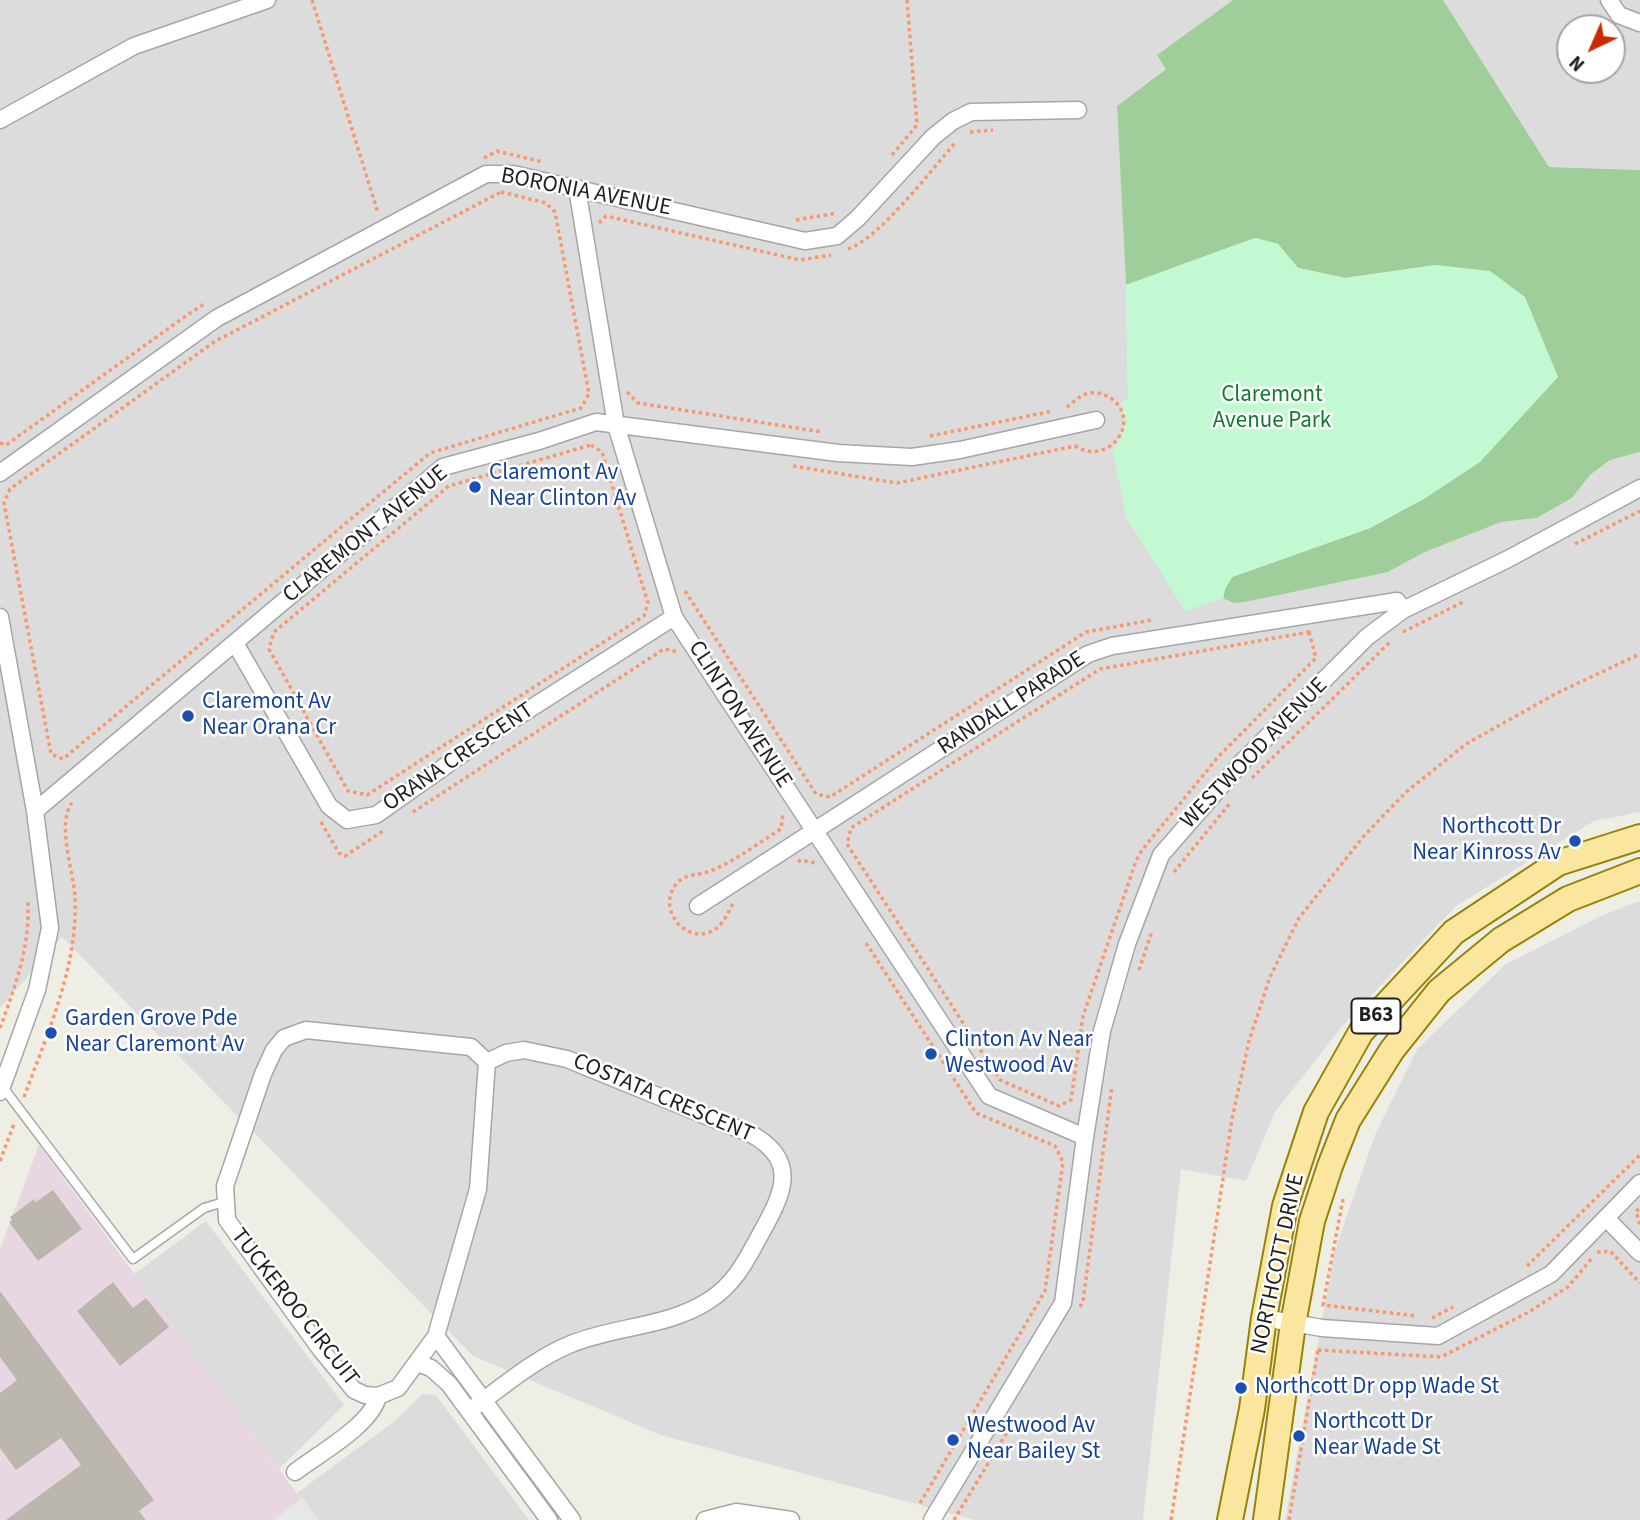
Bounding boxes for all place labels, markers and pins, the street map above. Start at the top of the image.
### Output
place label: Claremont Av Near Clinton Av [489,460,637,514]
marker: Claremont Av Near Clinton Av [467,479,483,495]
place label: Claremont Av Near Orana Cr [202,689,336,743]
marker: Claremont Av Near Orana Cr [180,708,196,724]
place label: Northcott Dr Near Kinross Av [1412,814,1561,868]
marker: Northcott Dr Near Kinross Av [1567,833,1583,849]
place label: Garden Grove Pde Near Claremont Av [65,1006,244,1060]
marker: Garden Grove Pde Near Claremont Av [43,1025,59,1041]
place label: Clinton Av Near Westwood Av [945,1027,1093,1081]
marker: Clinton Av Near Westwood Av [923,1046,939,1062]
place label: Northcott Dr opp Wade St [1255,1374,1499,1402]
marker: Northcott Dr opp Wade St [1233,1380,1249,1396]
place label: Northcott Dr Near Wade St [1313,1409,1441,1463]
place label: Westwood Av Near Bailey St [967,1413,1100,1467]
marker: Northcott Dr Near Wade St [1291,1428,1307,1444]
marker: Westwood Av Near Bailey St [945,1432,961,1448]

